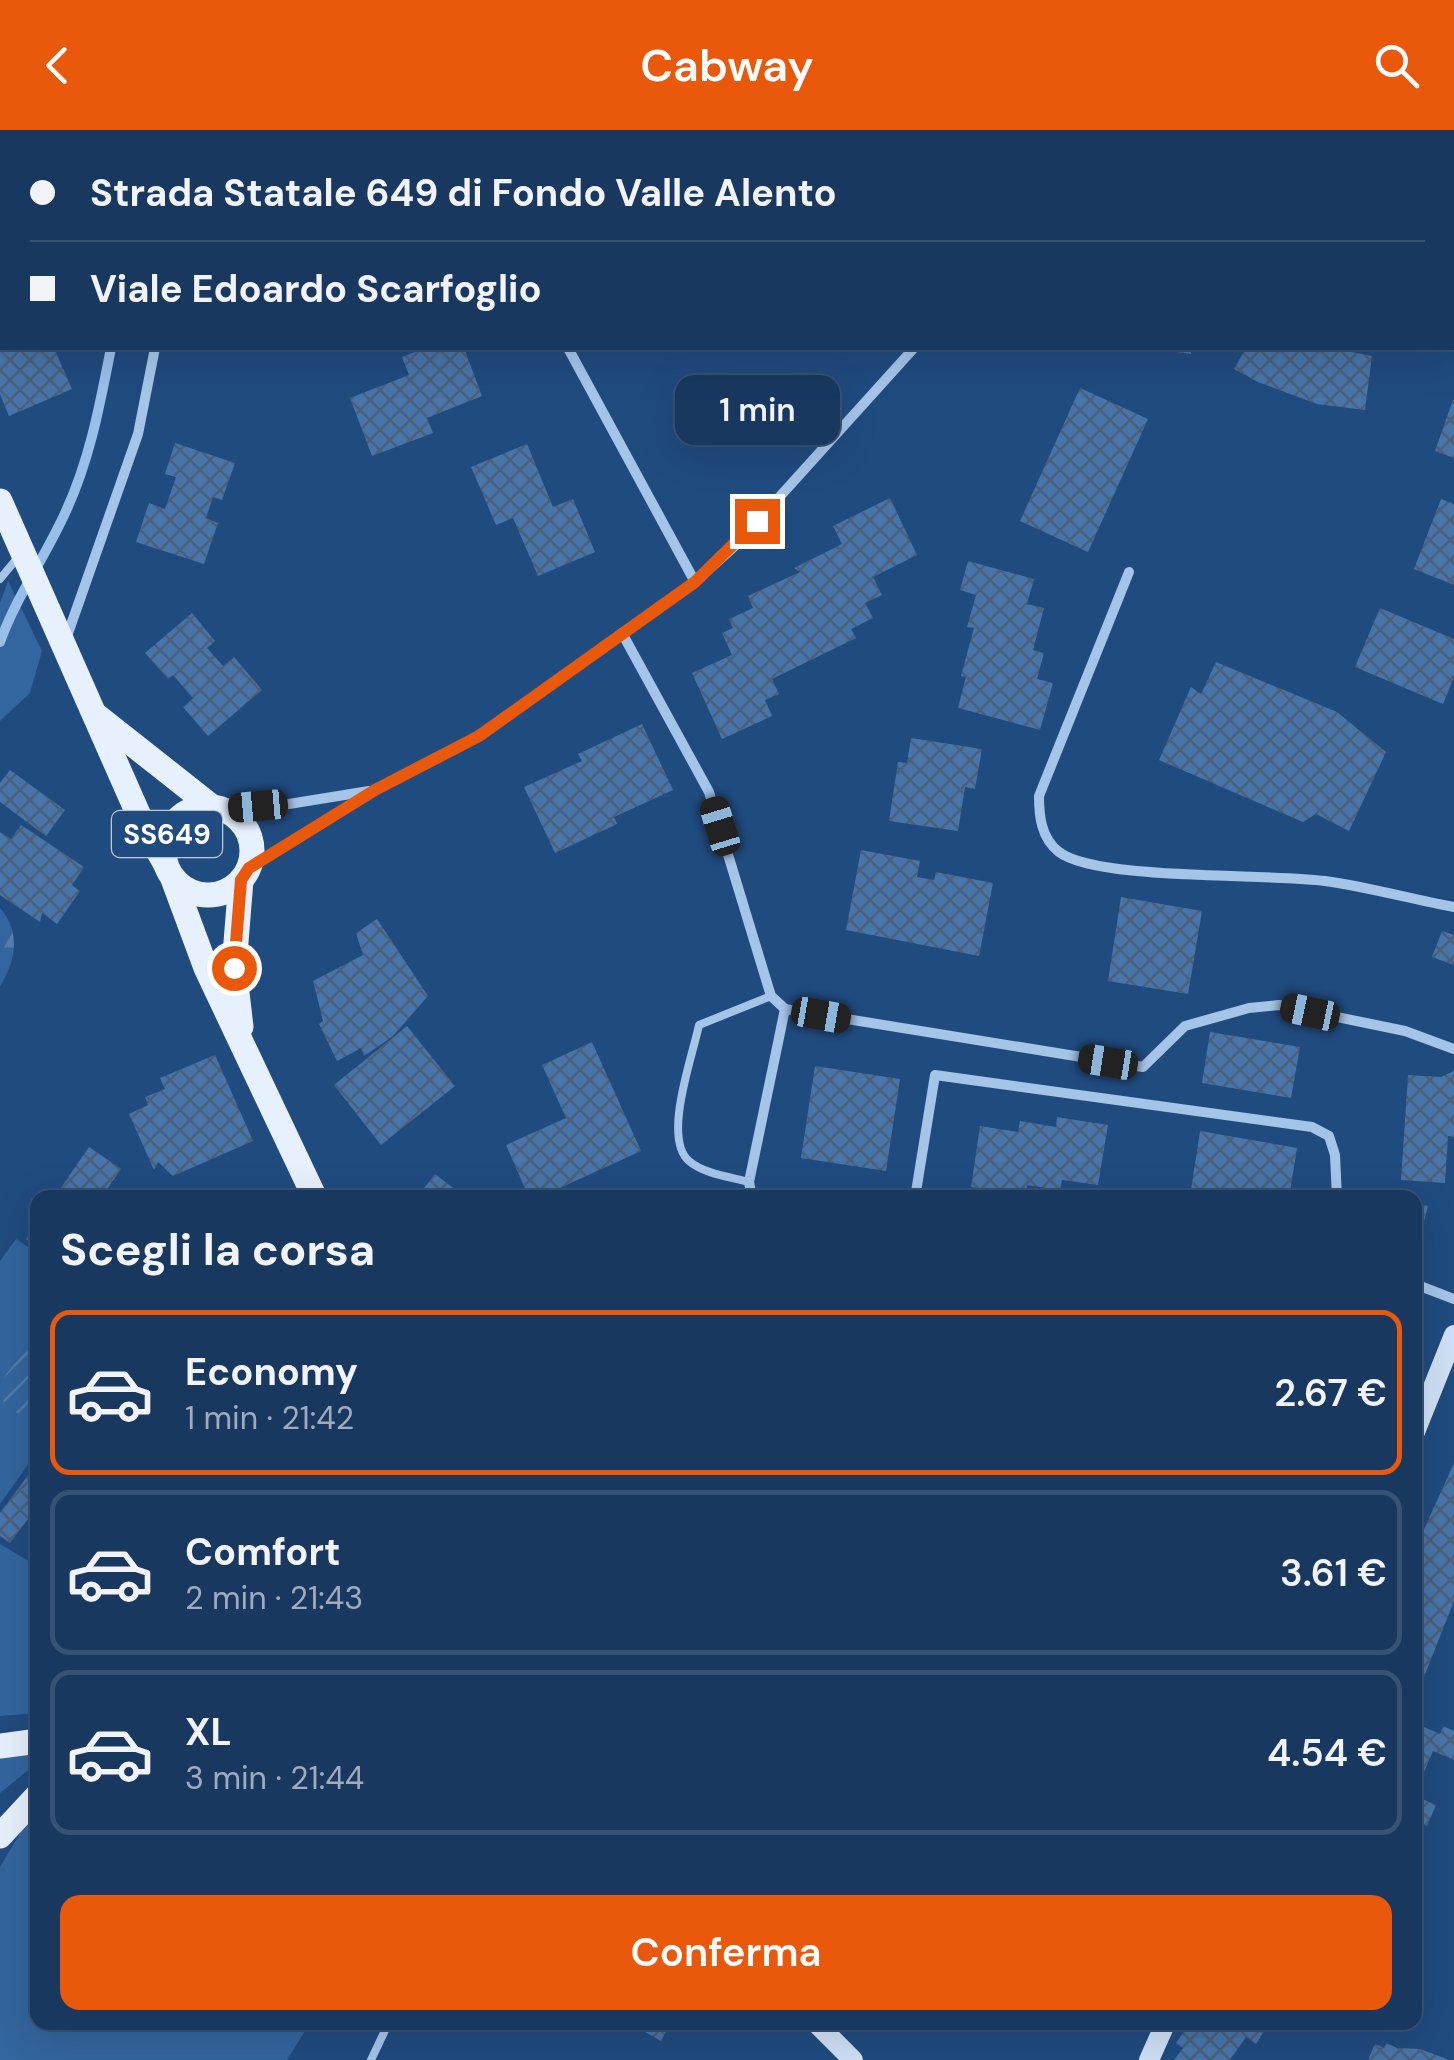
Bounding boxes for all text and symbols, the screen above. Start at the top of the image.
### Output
text: Cabway [640,36,814,95]
icon: back [30,38,85,93]
icon: search [1369,38,1424,93]
text: Strada Statale 649 di Fondo Valle Alento [90,168,837,218]
text: Viale Edoardo Scarfoglio [90,264,542,314]
callout: 1 min [674,376,840,446]
text: 1 min [719,389,796,431]
route end [735,499,780,544]
car [227,788,289,824]
car [697,793,743,859]
road number: SS649 [112,811,222,857]
route start [212,946,257,991]
car [1278,991,1342,1033]
car [789,995,853,1035]
car [1076,1042,1140,1082]
text: Scegli la corsa [60,1220,375,1279]
text: Economy [185,1347,358,1397]
icon: car [65,1348,155,1438]
text: 2.67 € [1274,1368,1387,1418]
text: 1 min · 21:42 [185,1397,354,1439]
text: Comfort [185,1527,341,1577]
icon: car [65,1528,155,1618]
text: 3.61 € [1280,1548,1387,1598]
text: 2 min · 21:43 [185,1577,363,1619]
text: XL [185,1707,232,1757]
icon: car [65,1708,155,1798]
text: 4.54 € [1267,1728,1387,1778]
text: 3 min · 21:44 [185,1757,364,1799]
button: Conferma [60,1895,1392,2010]

